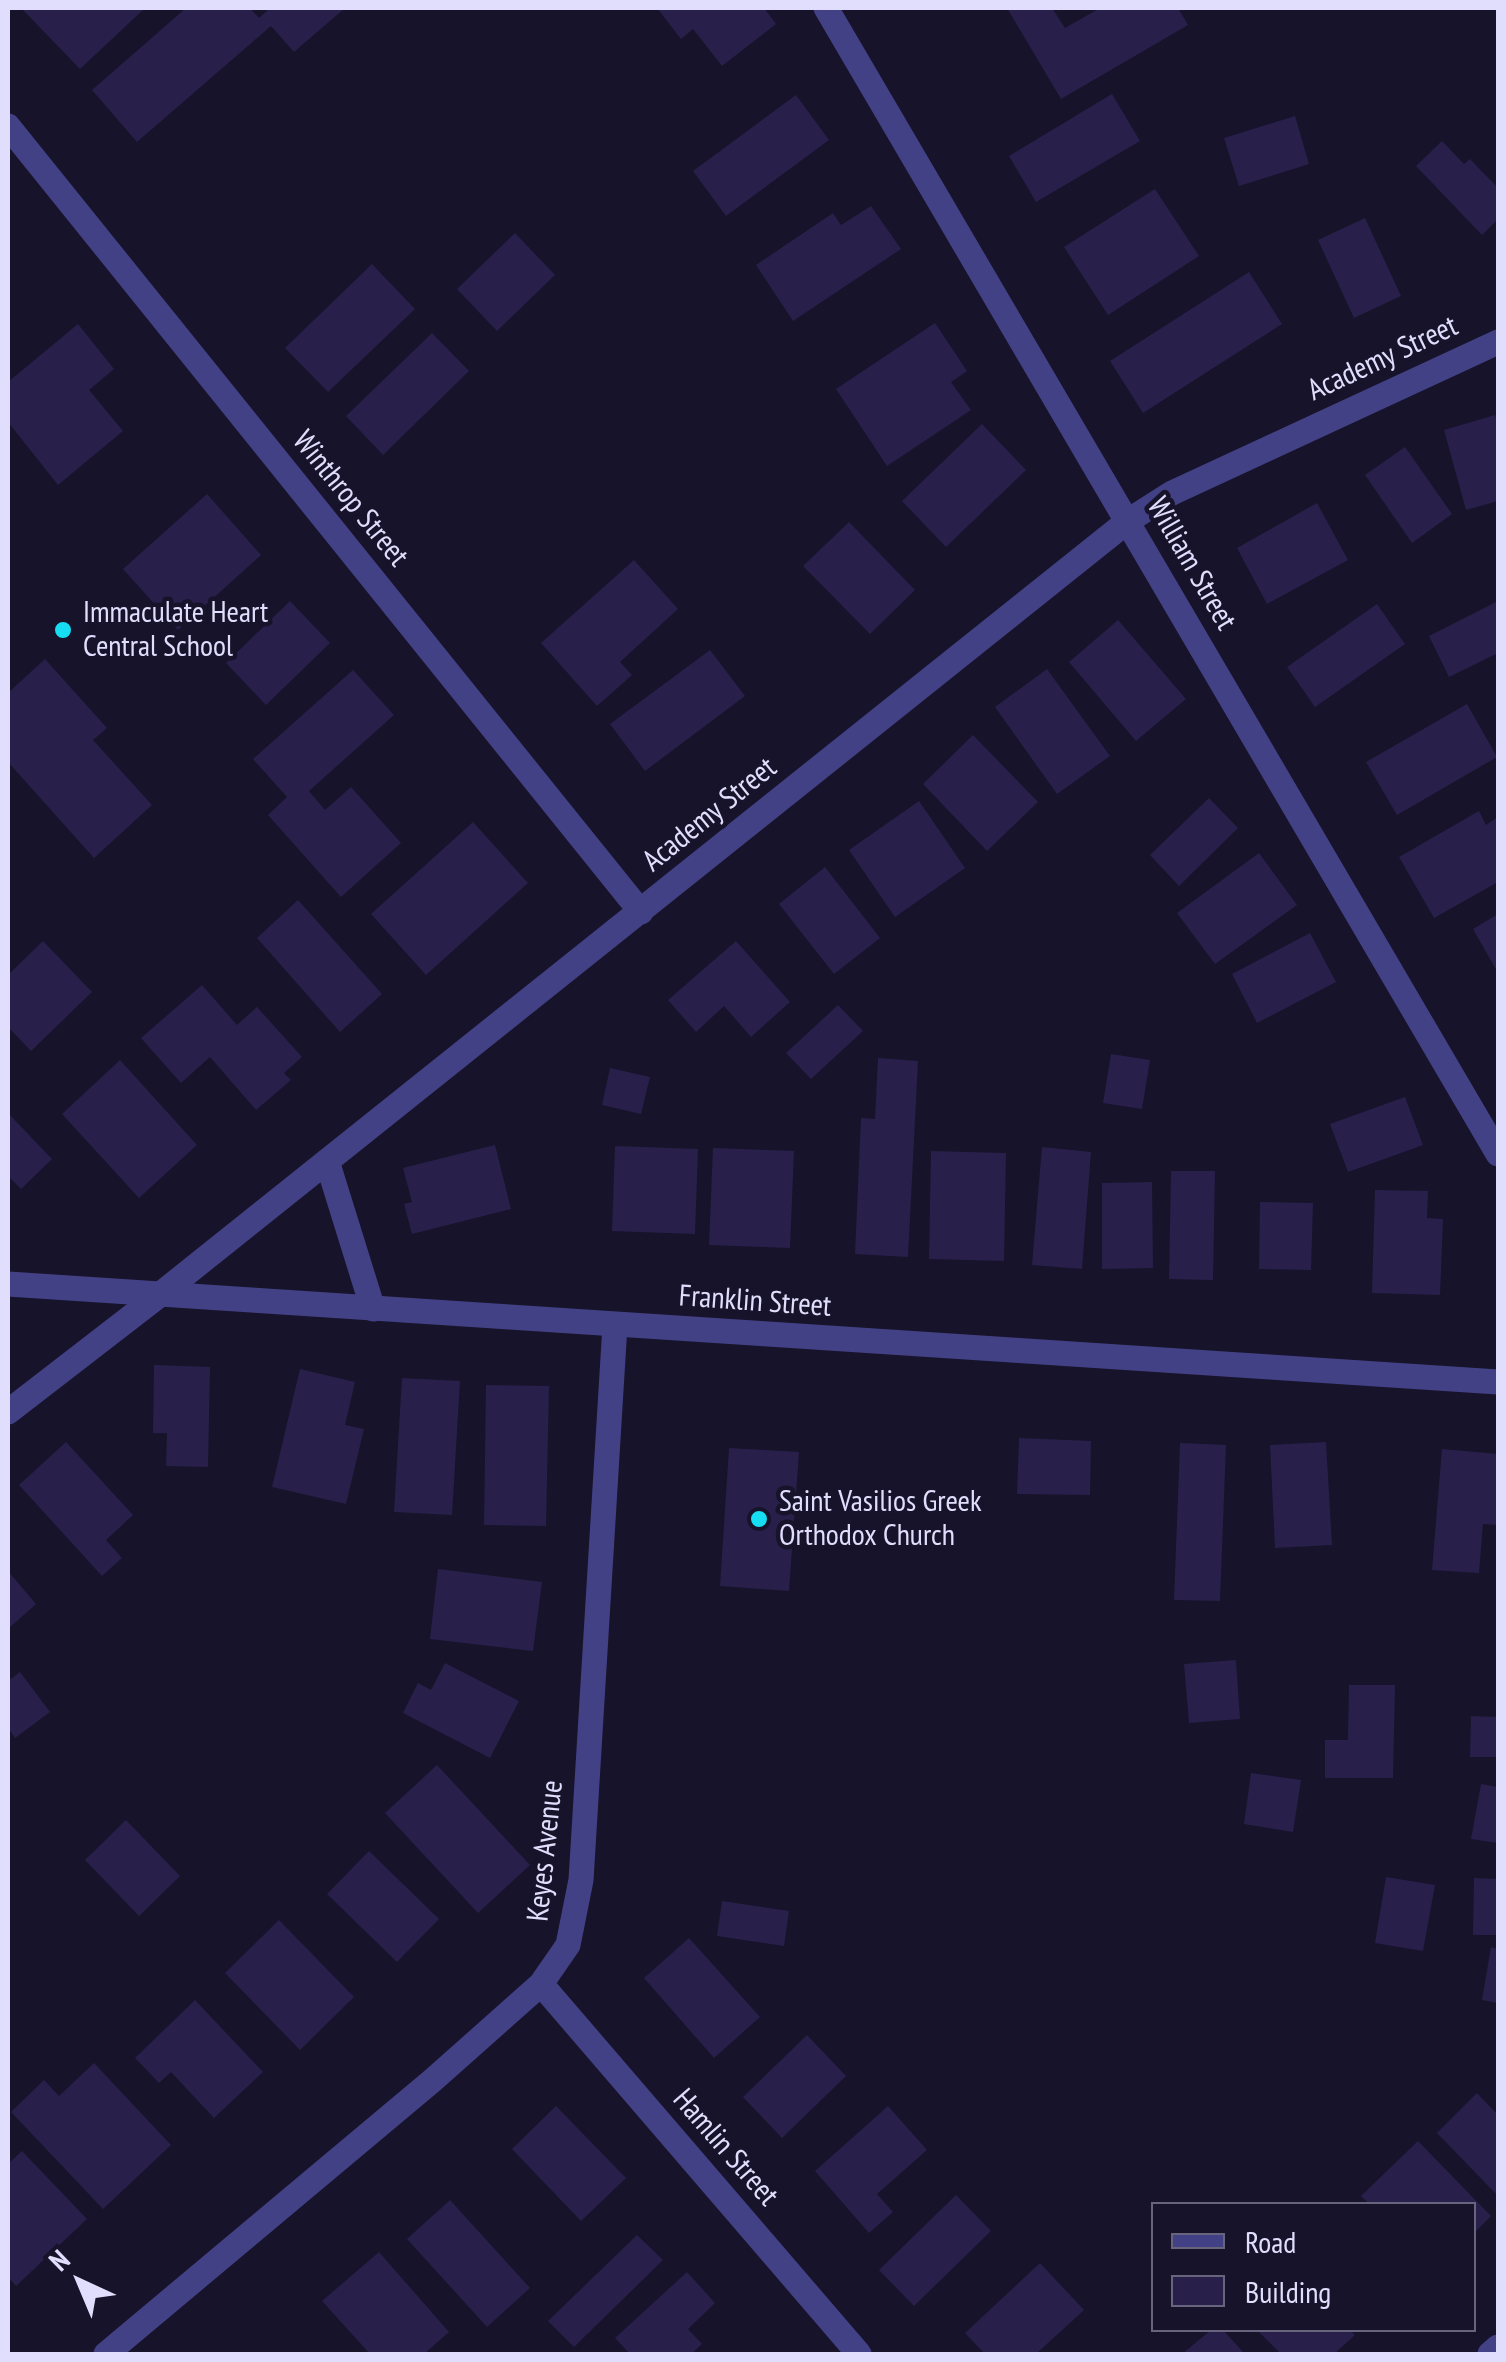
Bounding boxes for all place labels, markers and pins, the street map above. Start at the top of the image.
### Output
place label: Immaculate Heart Central School [83,595,268,666]
marker: Immaculate Heart Central School [52,619,74,641]
place label: Saint Vasilios Greek Orthodox Church [779,1484,982,1554]
marker: Saint Vasilios Greek Orthodox Church [748,1508,770,1530]

